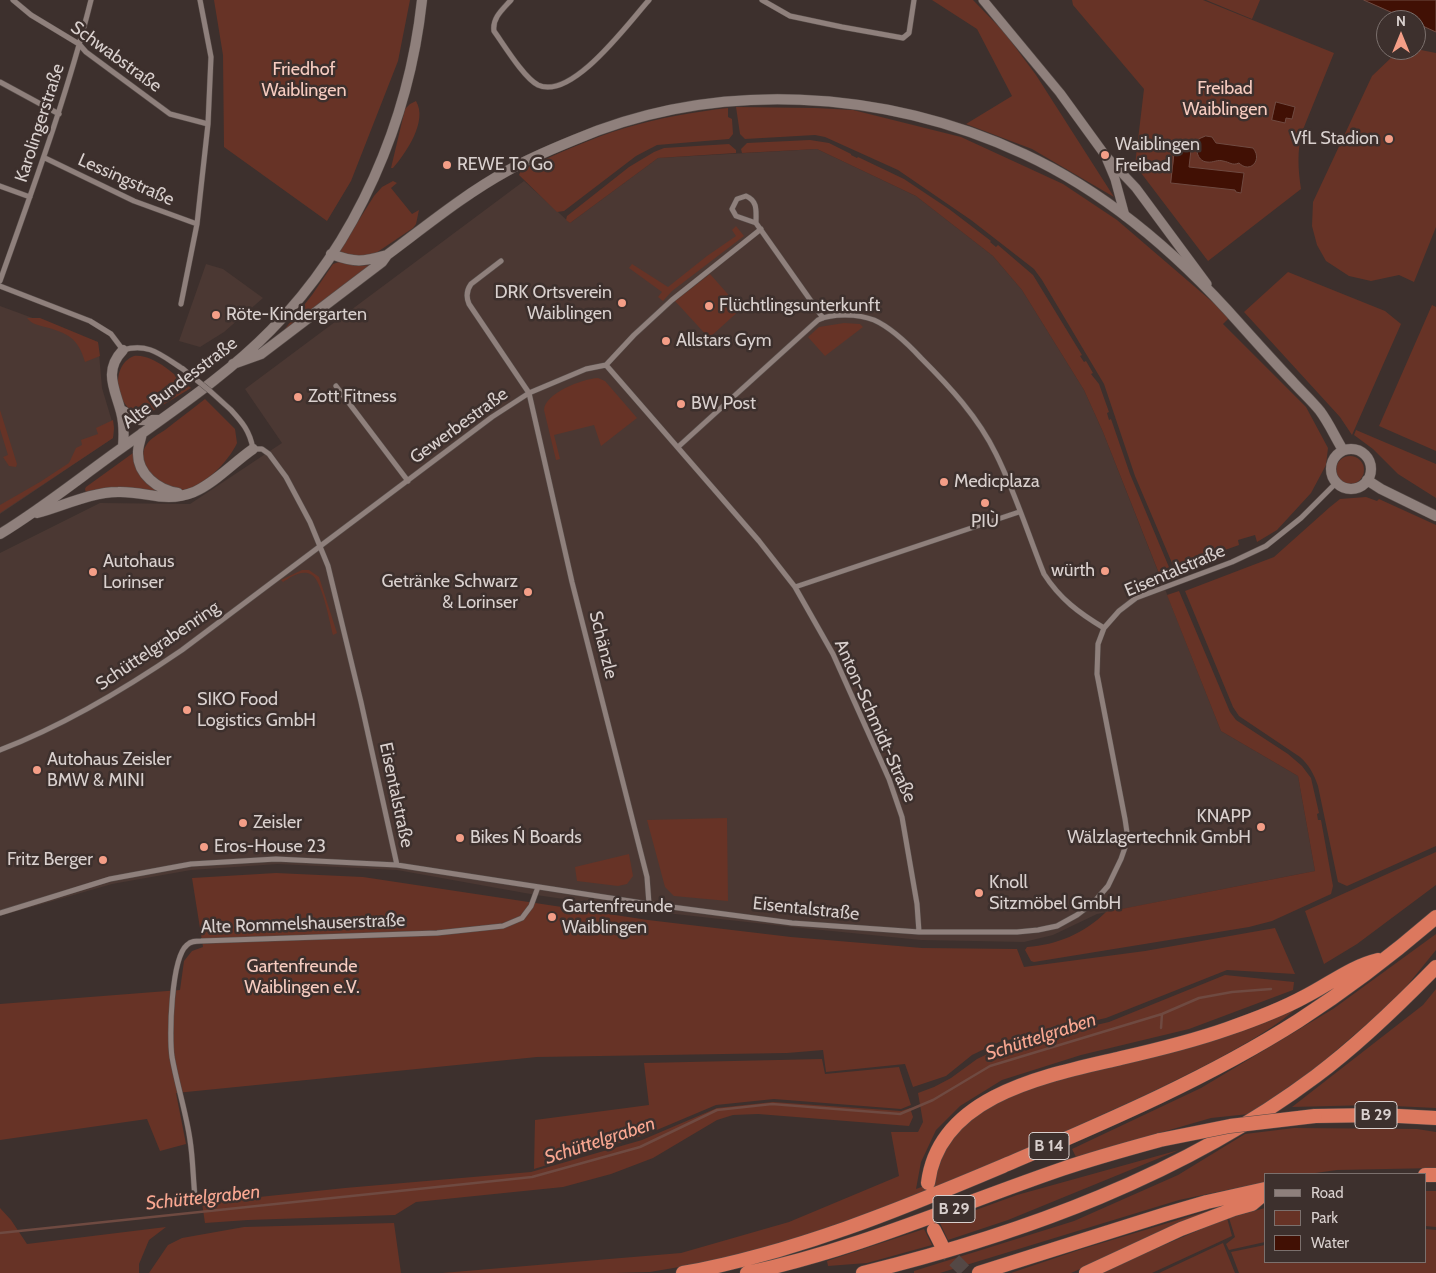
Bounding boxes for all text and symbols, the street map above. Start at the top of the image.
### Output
north arrow [1376,10,1426,60]
text: N [1396,12,1406,30]
street label: Schwabstraße [66,17,166,97]
park label: Friedhof Waiblingen [261,59,347,102]
street label: Karolingerstraße [11,61,69,185]
park label: Freibad Waiblingen [1182,78,1268,120]
place label: VfL Stadion [1291,128,1379,150]
marker: VfL Stadion [1383,133,1395,145]
place label: Waiblingen Freibad [1115,134,1200,176]
street label: Lessingstraße [75,149,177,211]
marker: Waiblingen Freibad [1099,149,1111,161]
place label: REWE To Go [457,154,553,176]
marker: REWE To Go [441,159,453,171]
place label: DRK Ortsverein Waiblingen [494,282,612,324]
place label: Flüchtlingsunterkunft [719,295,880,317]
marker: DRK Ortsverein Waiblingen [616,297,628,309]
marker: Flüchtlingsunterkunft [703,300,715,312]
place label: Röte-Kindergarten [226,304,367,326]
marker: Röte-Kindergarten [210,309,222,321]
place label: Allstars Gym [676,330,772,352]
street label: Alte Bundesstraße [118,333,242,433]
marker: Allstars Gym [660,335,672,347]
street label: Gewerbestraße [406,383,512,469]
place label: Zott Fitness [308,386,397,408]
marker: Zott Fitness [292,391,304,403]
place label: BW Post [691,393,756,415]
marker: BW Post [675,398,687,410]
place label: Medicplaza [954,471,1040,493]
marker: Medicplaza [938,476,950,488]
marker: PIÙ [979,497,991,509]
place label: PIÙ [971,511,999,533]
street label: Eisentalstraße [1122,540,1228,602]
place label: Autohaus Lorinser [103,551,174,594]
place label: würth [1051,560,1095,582]
marker: würth [1099,565,1111,577]
marker: Autohaus Lorinser [87,566,99,578]
place label: Getränke Schwarz & Lorinser [381,571,518,614]
marker: Getränke Schwarz & Lorinser [522,586,534,598]
street label: Schüttelgrabenring [92,597,224,695]
street label: Schänzle [584,609,622,681]
street label: Anton-Schmidt-Straße [829,636,921,806]
place label: SIKO Food Logistics GmbH [197,689,316,732]
marker: SIKO Food Logistics GmbH [181,704,193,716]
street label: Eisentalstraße [374,740,418,850]
place label: Autohaus Zeisler BMW & MINI [47,749,171,792]
marker: Autohaus Zeisler BMW & MINI [31,764,43,776]
place label: KNAPP Wälzlagertechnik GmbH [1067,806,1251,849]
place label: Zeisler [253,812,302,834]
marker: Zeisler [237,817,249,829]
marker: KNAPP Wälzlagertechnik GmbH [1255,821,1267,833]
place label: Bikes Ń Boards [470,827,582,849]
marker: Bikes Ń Boards [454,832,466,844]
place label: Eros-House 23 [214,836,326,858]
marker: Eros-House 23 [198,841,210,853]
place label: Fritz Berger [7,849,93,871]
marker: Fritz Berger [97,854,109,866]
place label: Knoll Sitzmöbel GmbH [989,872,1121,914]
marker: Knoll Sitzmöbel GmbH [973,887,985,899]
street label: Eisentalstraße [752,893,860,925]
place label: Gartenfreunde Waiblingen [562,896,673,939]
street label: Alte Rommelshauserstraße [200,910,406,938]
marker: Gartenfreunde Waiblingen [546,911,558,923]
park label: Gartenfreunde Waiblingen e.V. [244,956,360,999]
water label: Schüttelgraben [983,1008,1099,1066]
road number: B 29 [1355,1102,1397,1128]
water label: Schüttelgraben [542,1112,658,1170]
road number: B 14 [1029,1132,1069,1160]
legend [1264,1173,1426,1263]
water label: Schüttelgraben [145,1181,261,1215]
text: Road [1311,1184,1344,1202]
road number: B 29 [933,1196,975,1222]
text: Park [1311,1209,1338,1227]
text: Water [1311,1234,1349,1252]

